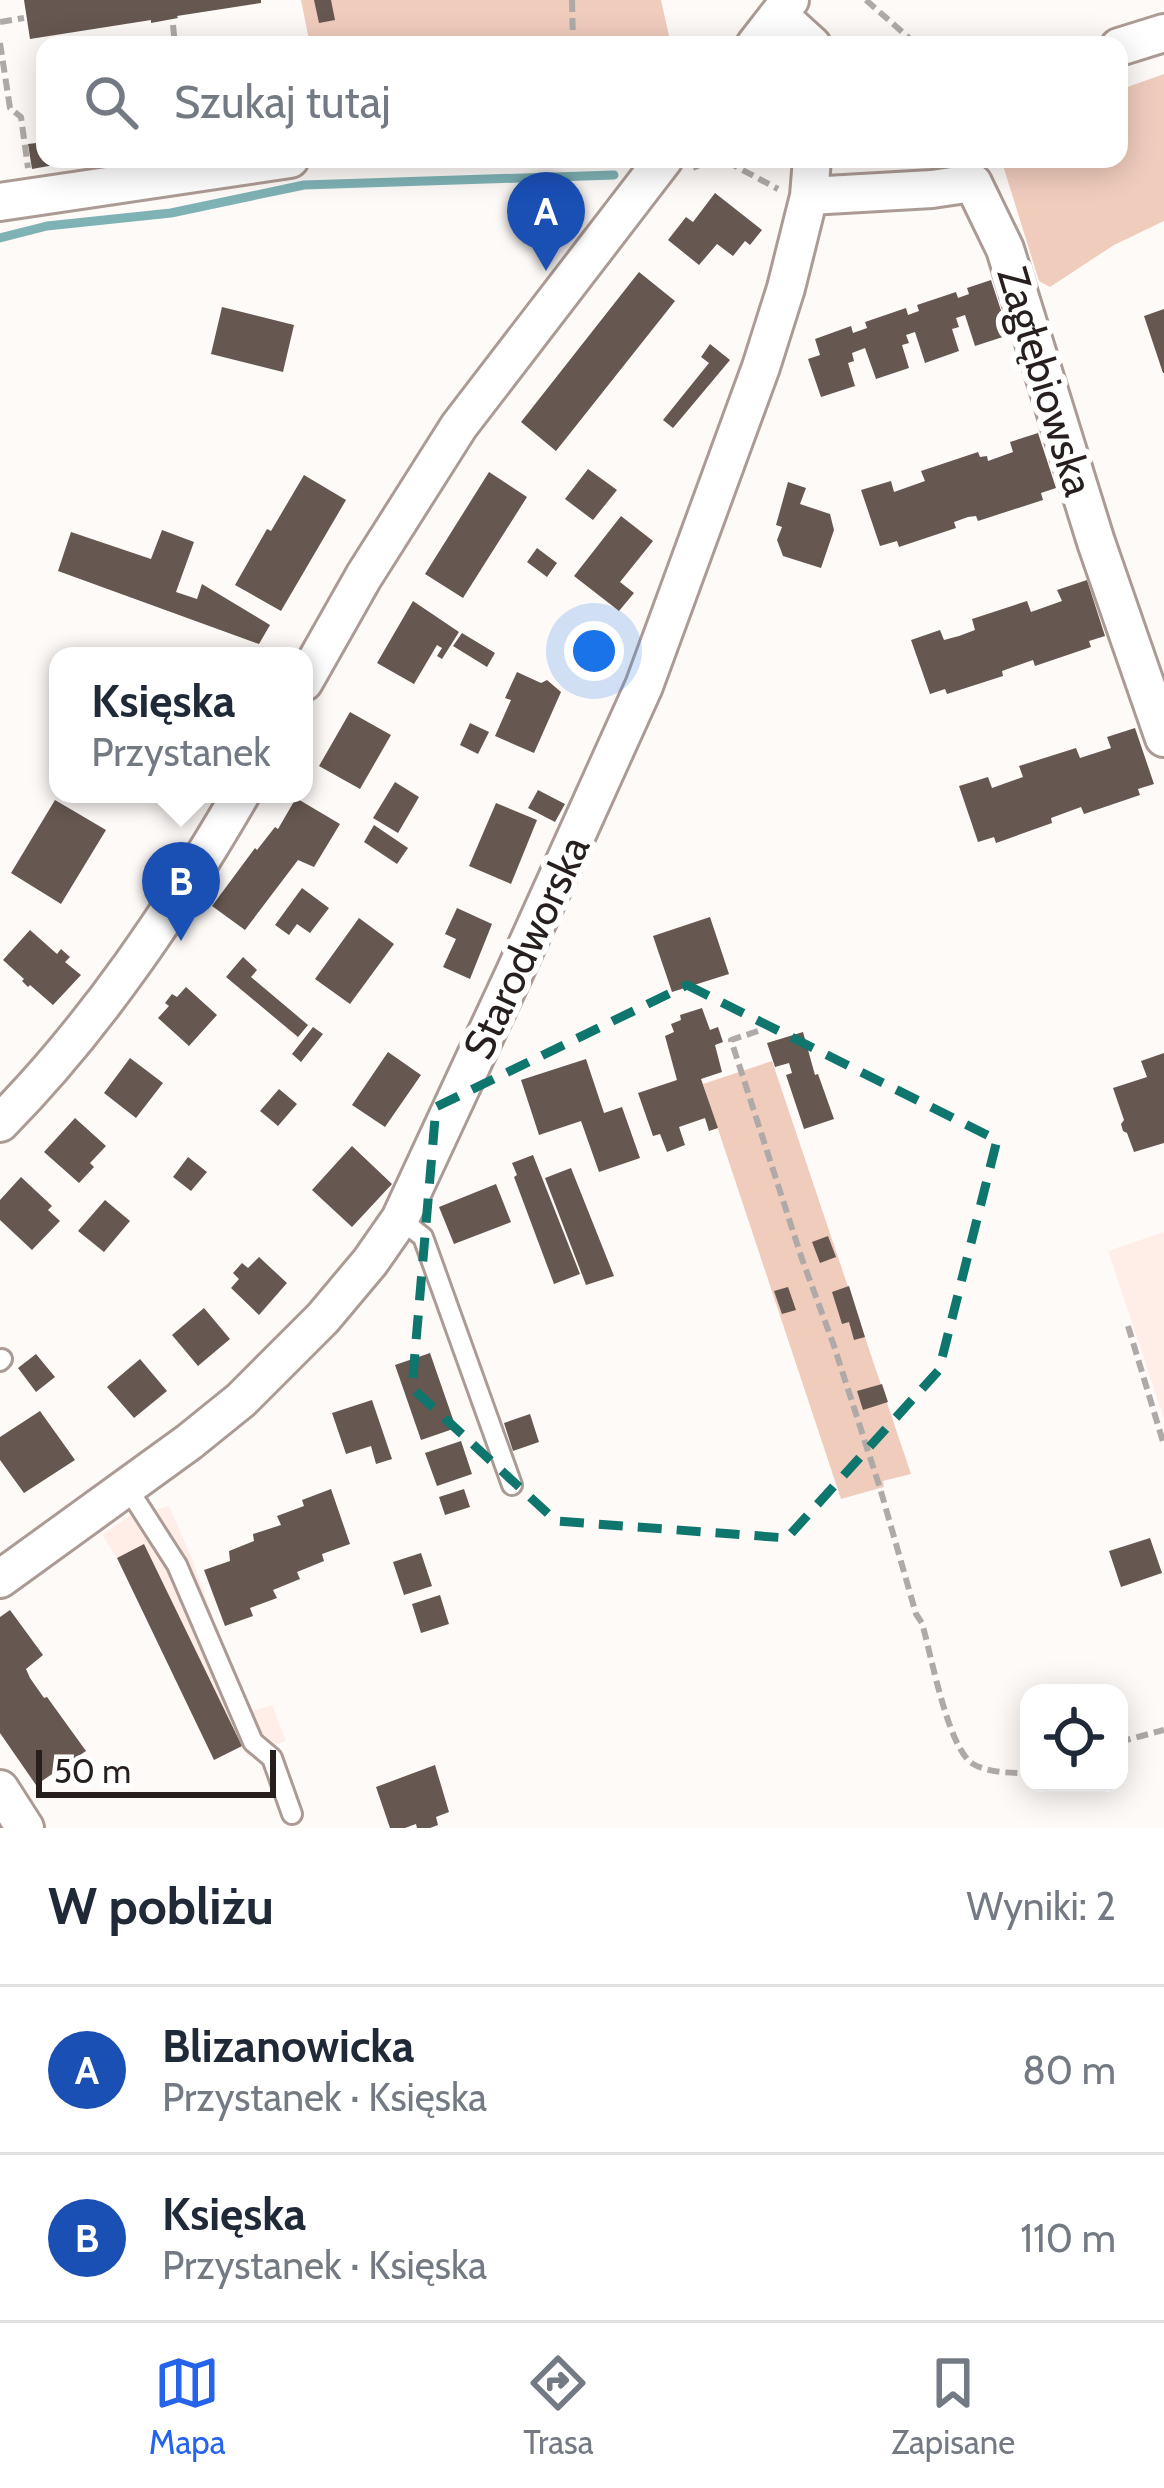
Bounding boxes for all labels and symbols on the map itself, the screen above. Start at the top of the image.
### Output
pin: A [507,172,585,271]
street label: Zagłębiowska [987,260,1105,502]
your location [564,621,624,681]
street label: Starodworska [452,827,600,1067]
pin: B [142,842,220,941]
scale bar [36,1744,276,1797]

